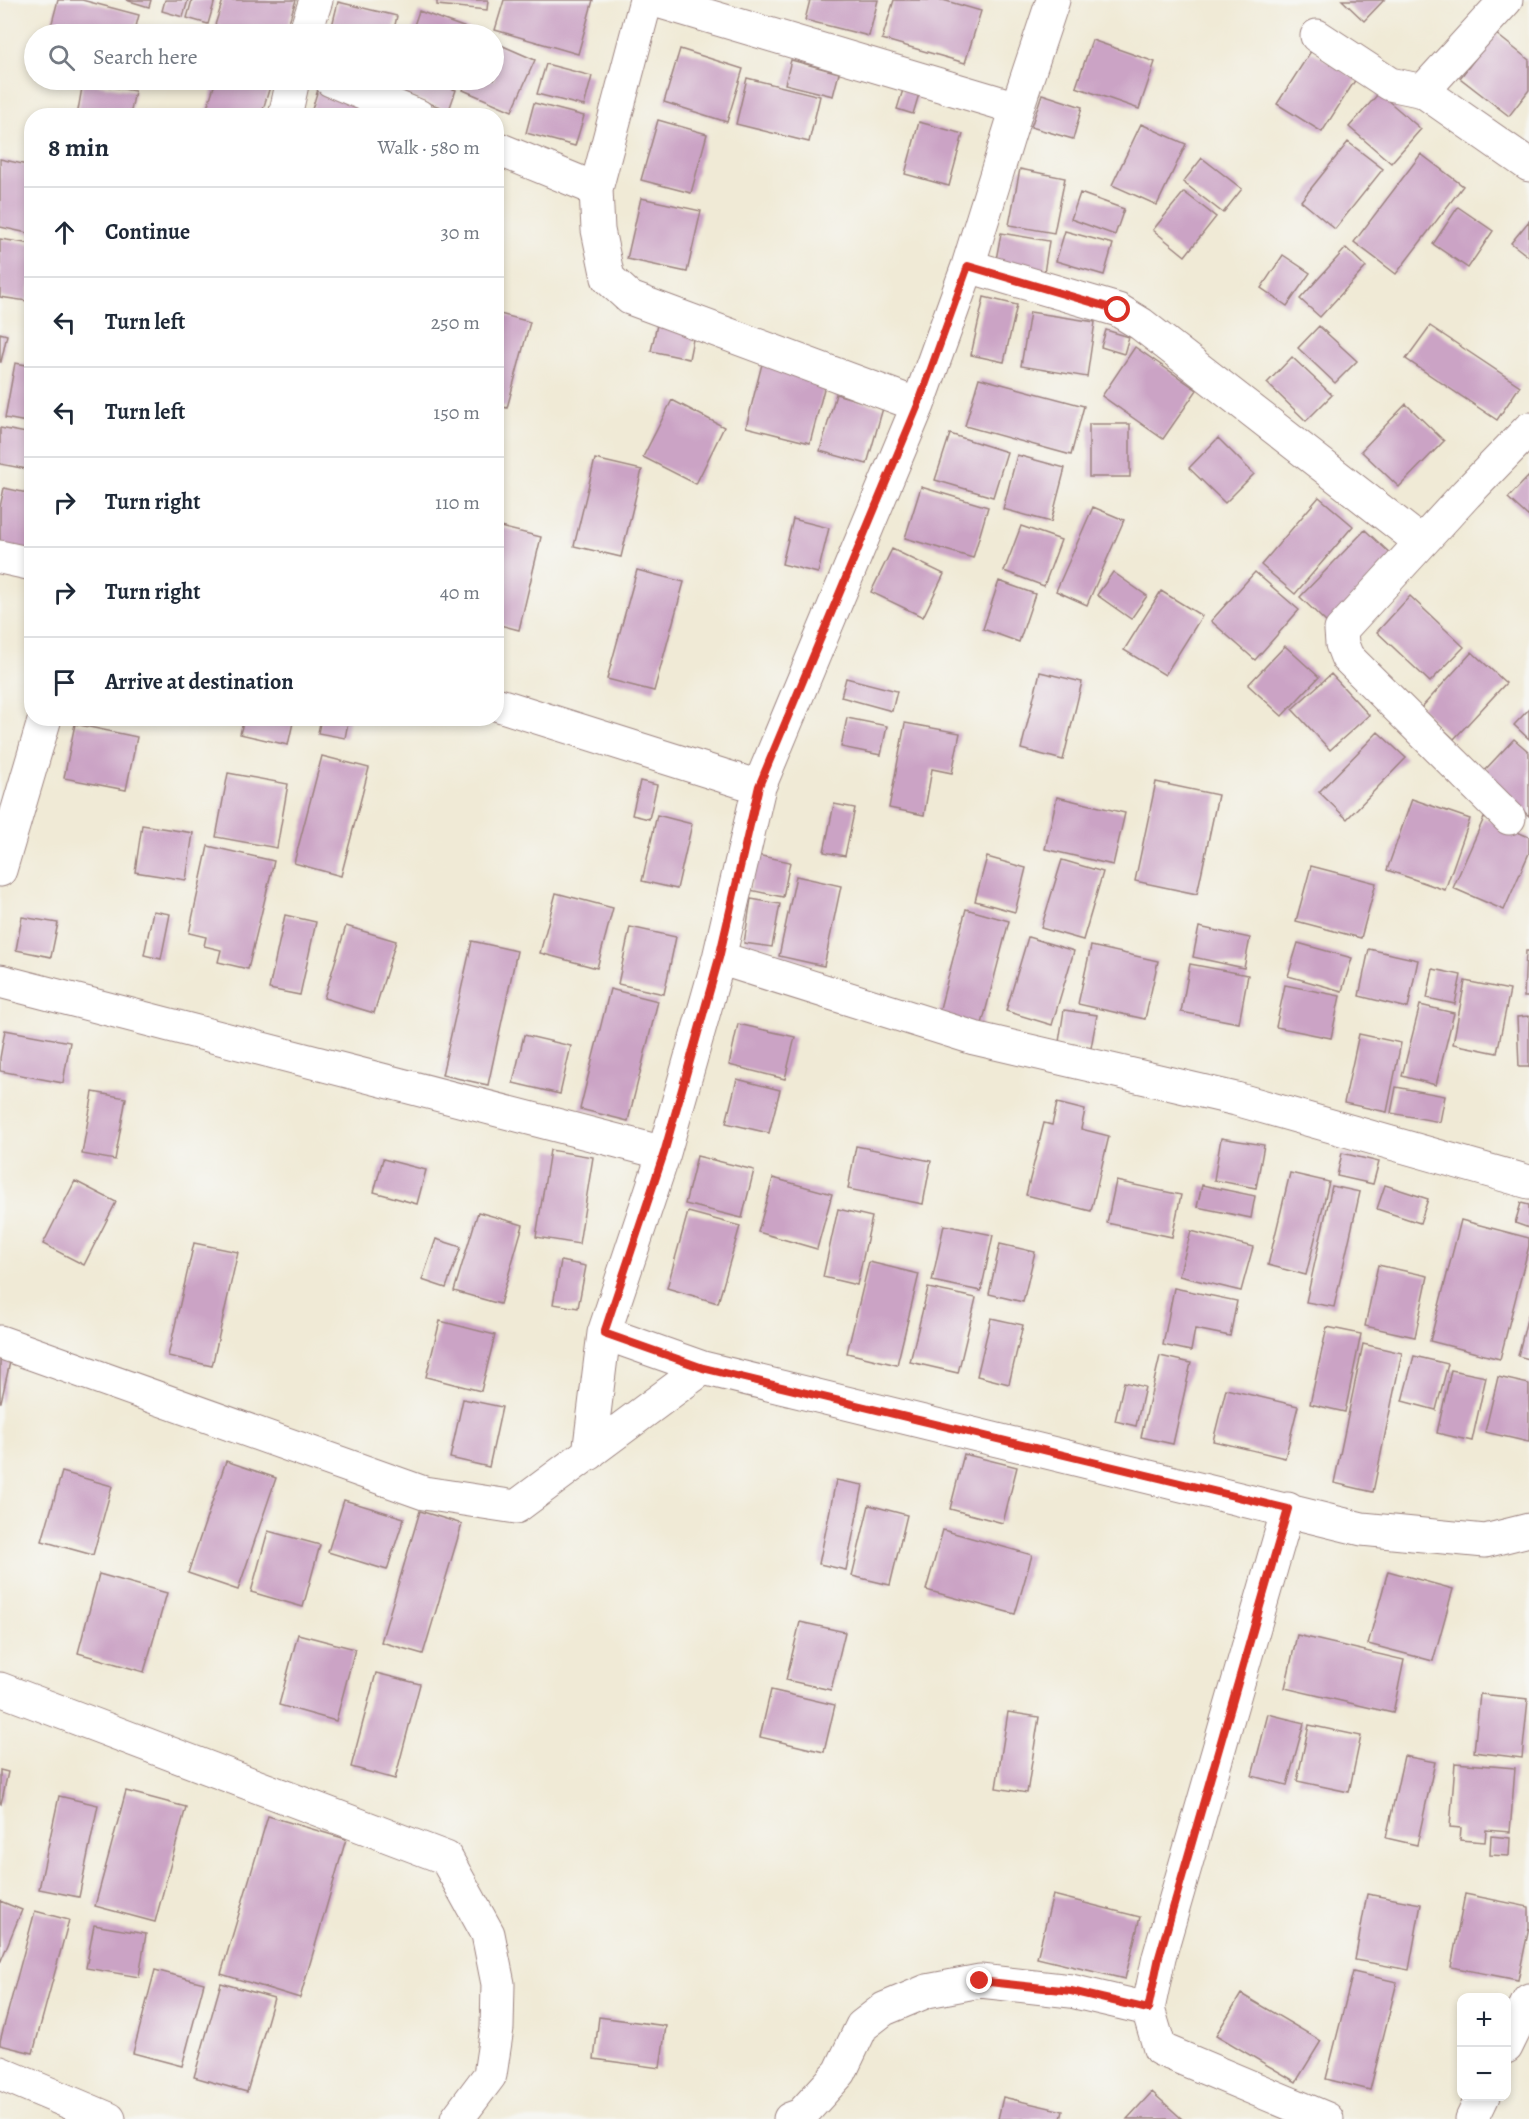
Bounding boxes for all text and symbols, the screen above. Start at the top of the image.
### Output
search box [24,24,504,90]
icon: search [45,41,78,74]
text: Search here [93,42,198,72]
text: 8 min [48,130,109,165]
text: Walk · 580 m [377,134,480,161]
icon: ahead [48,216,81,249]
text: Continue [105,217,190,247]
text: 30 m [440,219,480,246]
route start [1104,296,1130,322]
icon: left [48,306,81,339]
text: Turn left [105,307,185,337]
text: 250 m [431,309,480,336]
icon: left [48,396,81,429]
text: Turn left [105,397,185,427]
text: 150 m [433,399,480,426]
icon: right [48,486,81,519]
text: Turn right [105,487,201,517]
text: 110 m [435,489,480,516]
icon: right [48,576,81,609]
text: Turn right [105,577,201,607]
text: 40 m [440,579,480,606]
icon: arrive [48,666,81,699]
text: Arrive at destination [105,667,294,697]
route end [966,1967,992,1993]
map controls [1457,1993,1511,2101]
button: + [1457,1993,1511,2047]
button: − [1457,2047,1511,2101]

